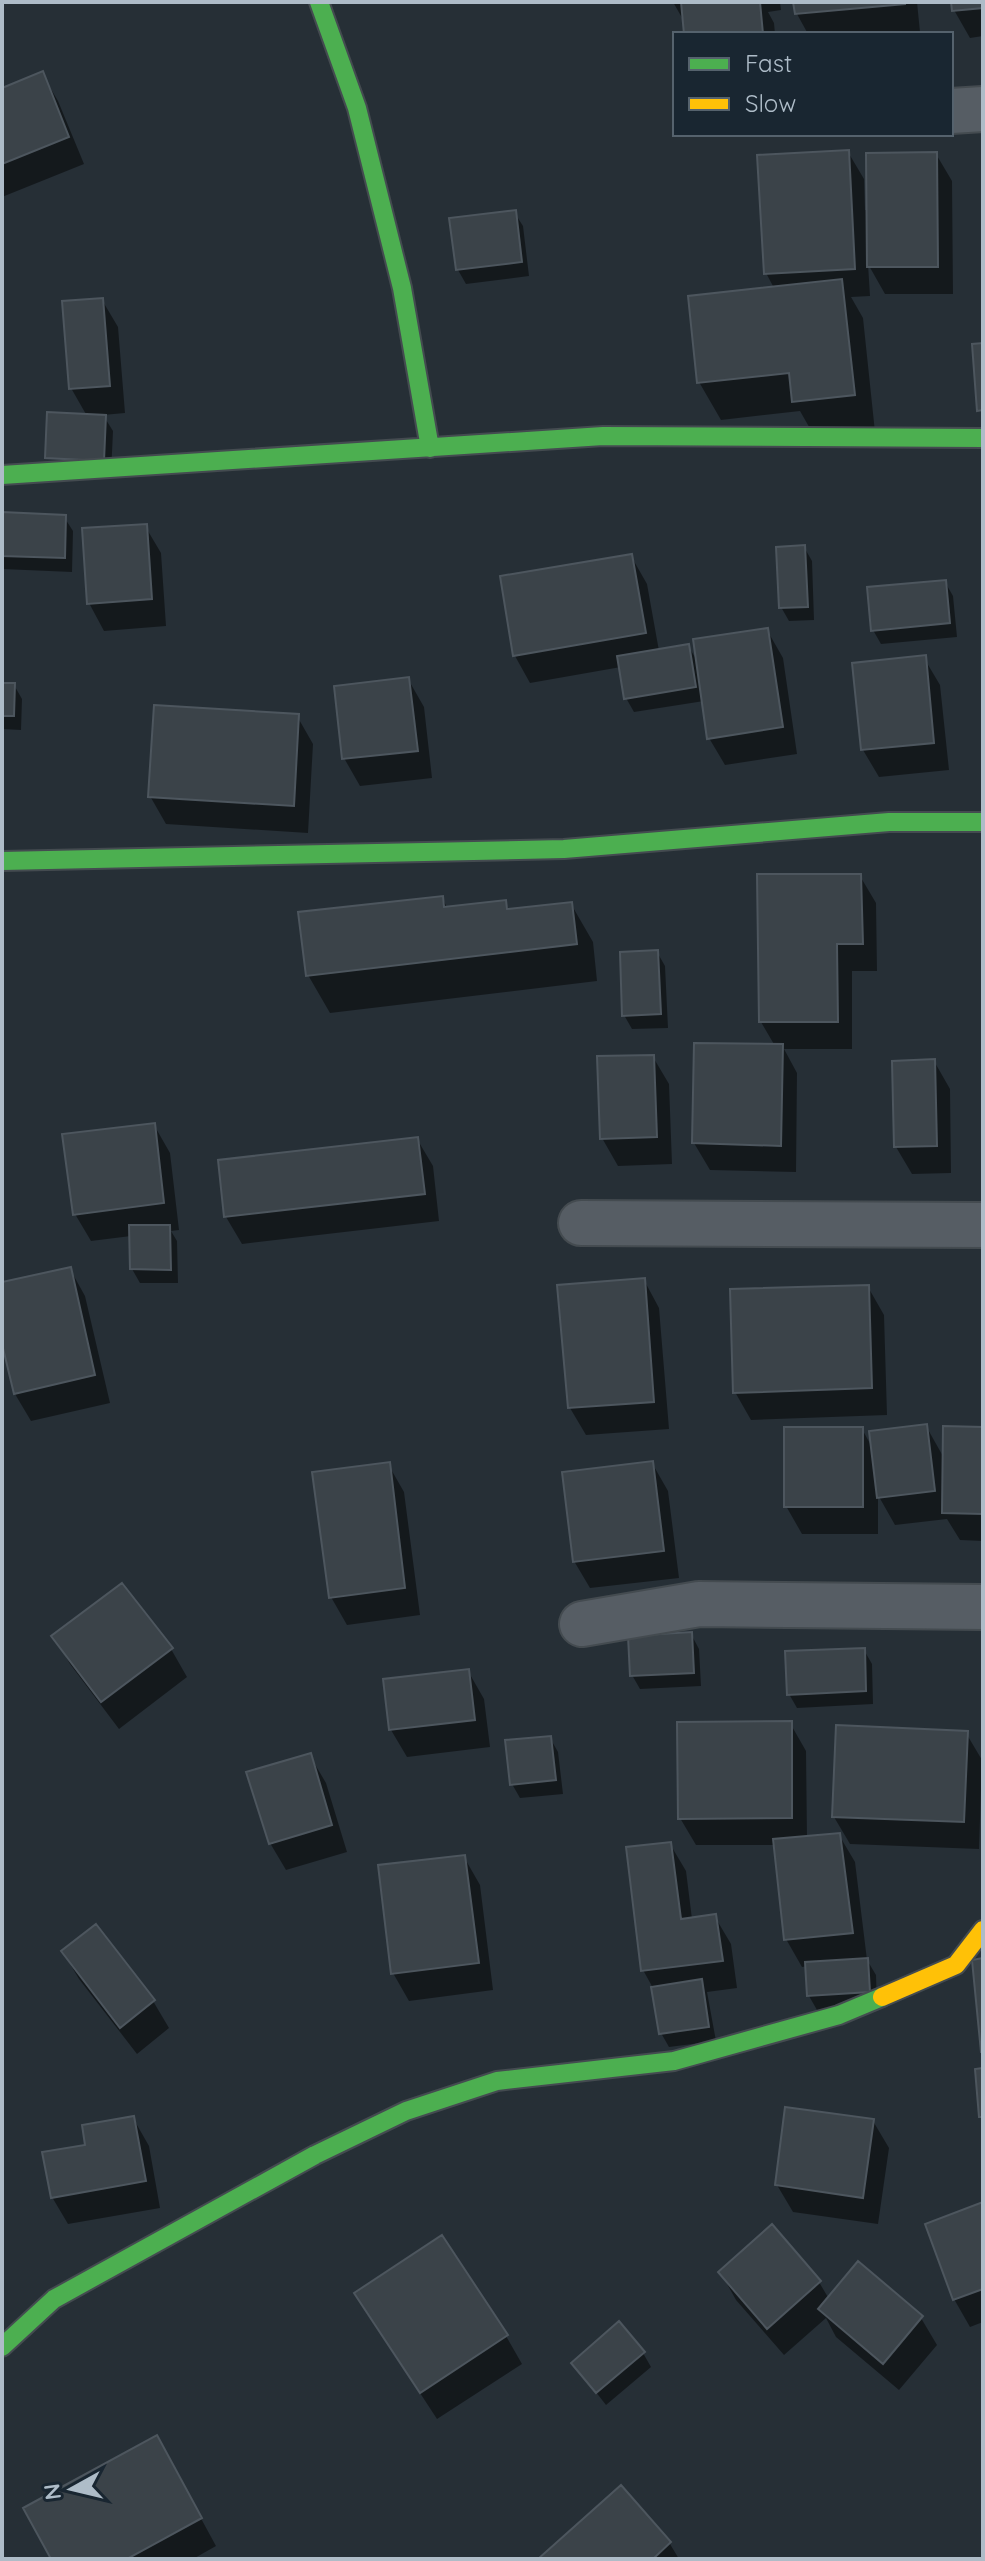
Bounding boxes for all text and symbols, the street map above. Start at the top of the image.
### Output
legend [673,32,953,136]
text: Fast [745,48,792,78]
text: Slow [745,88,796,118]
north arrow [32,2449,112,2529]
text: N [37,2482,67,2502]

